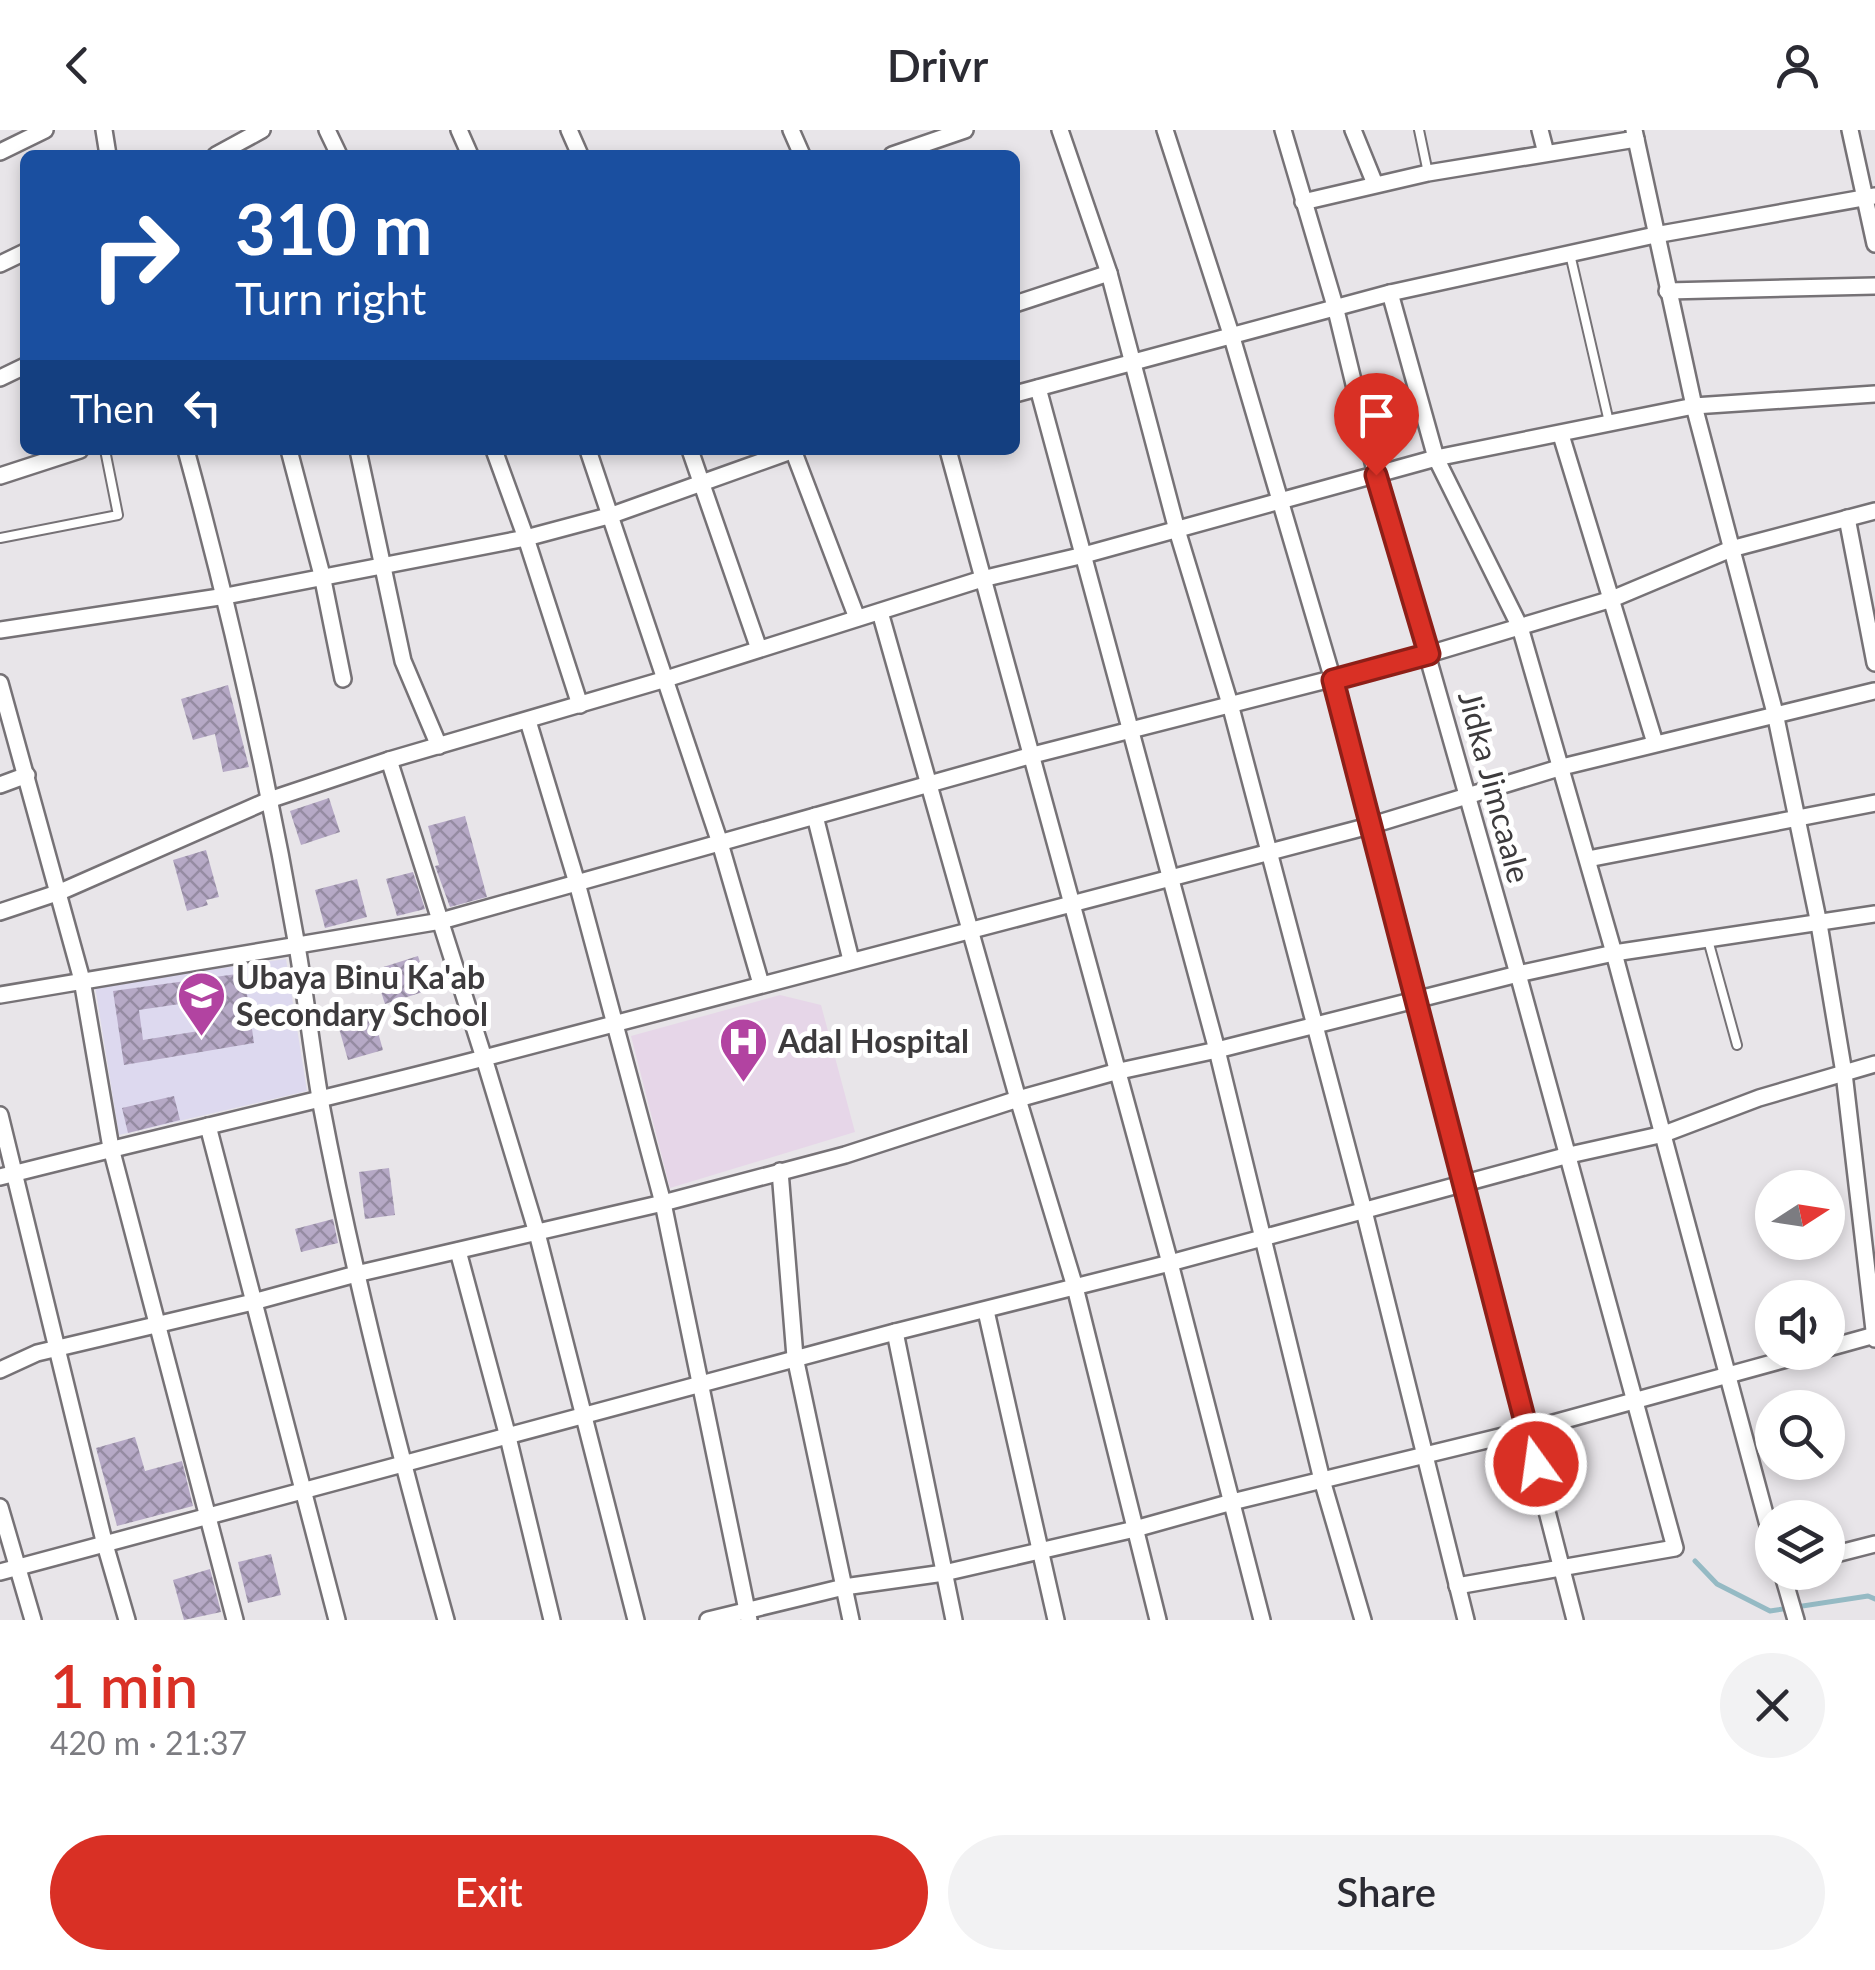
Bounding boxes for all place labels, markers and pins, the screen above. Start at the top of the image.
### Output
pin [1334,373,1419,476]
place label: Ubaya Binu Ka'ab Secondary School [236,957,488,1033]
school or university icon: Ubaya Binu Ka'ab Secondary School [175,970,227,1038]
hospital icon: Adal Hospital [717,1016,769,1084]
place label: Adal Hospital [777,1021,969,1060]

